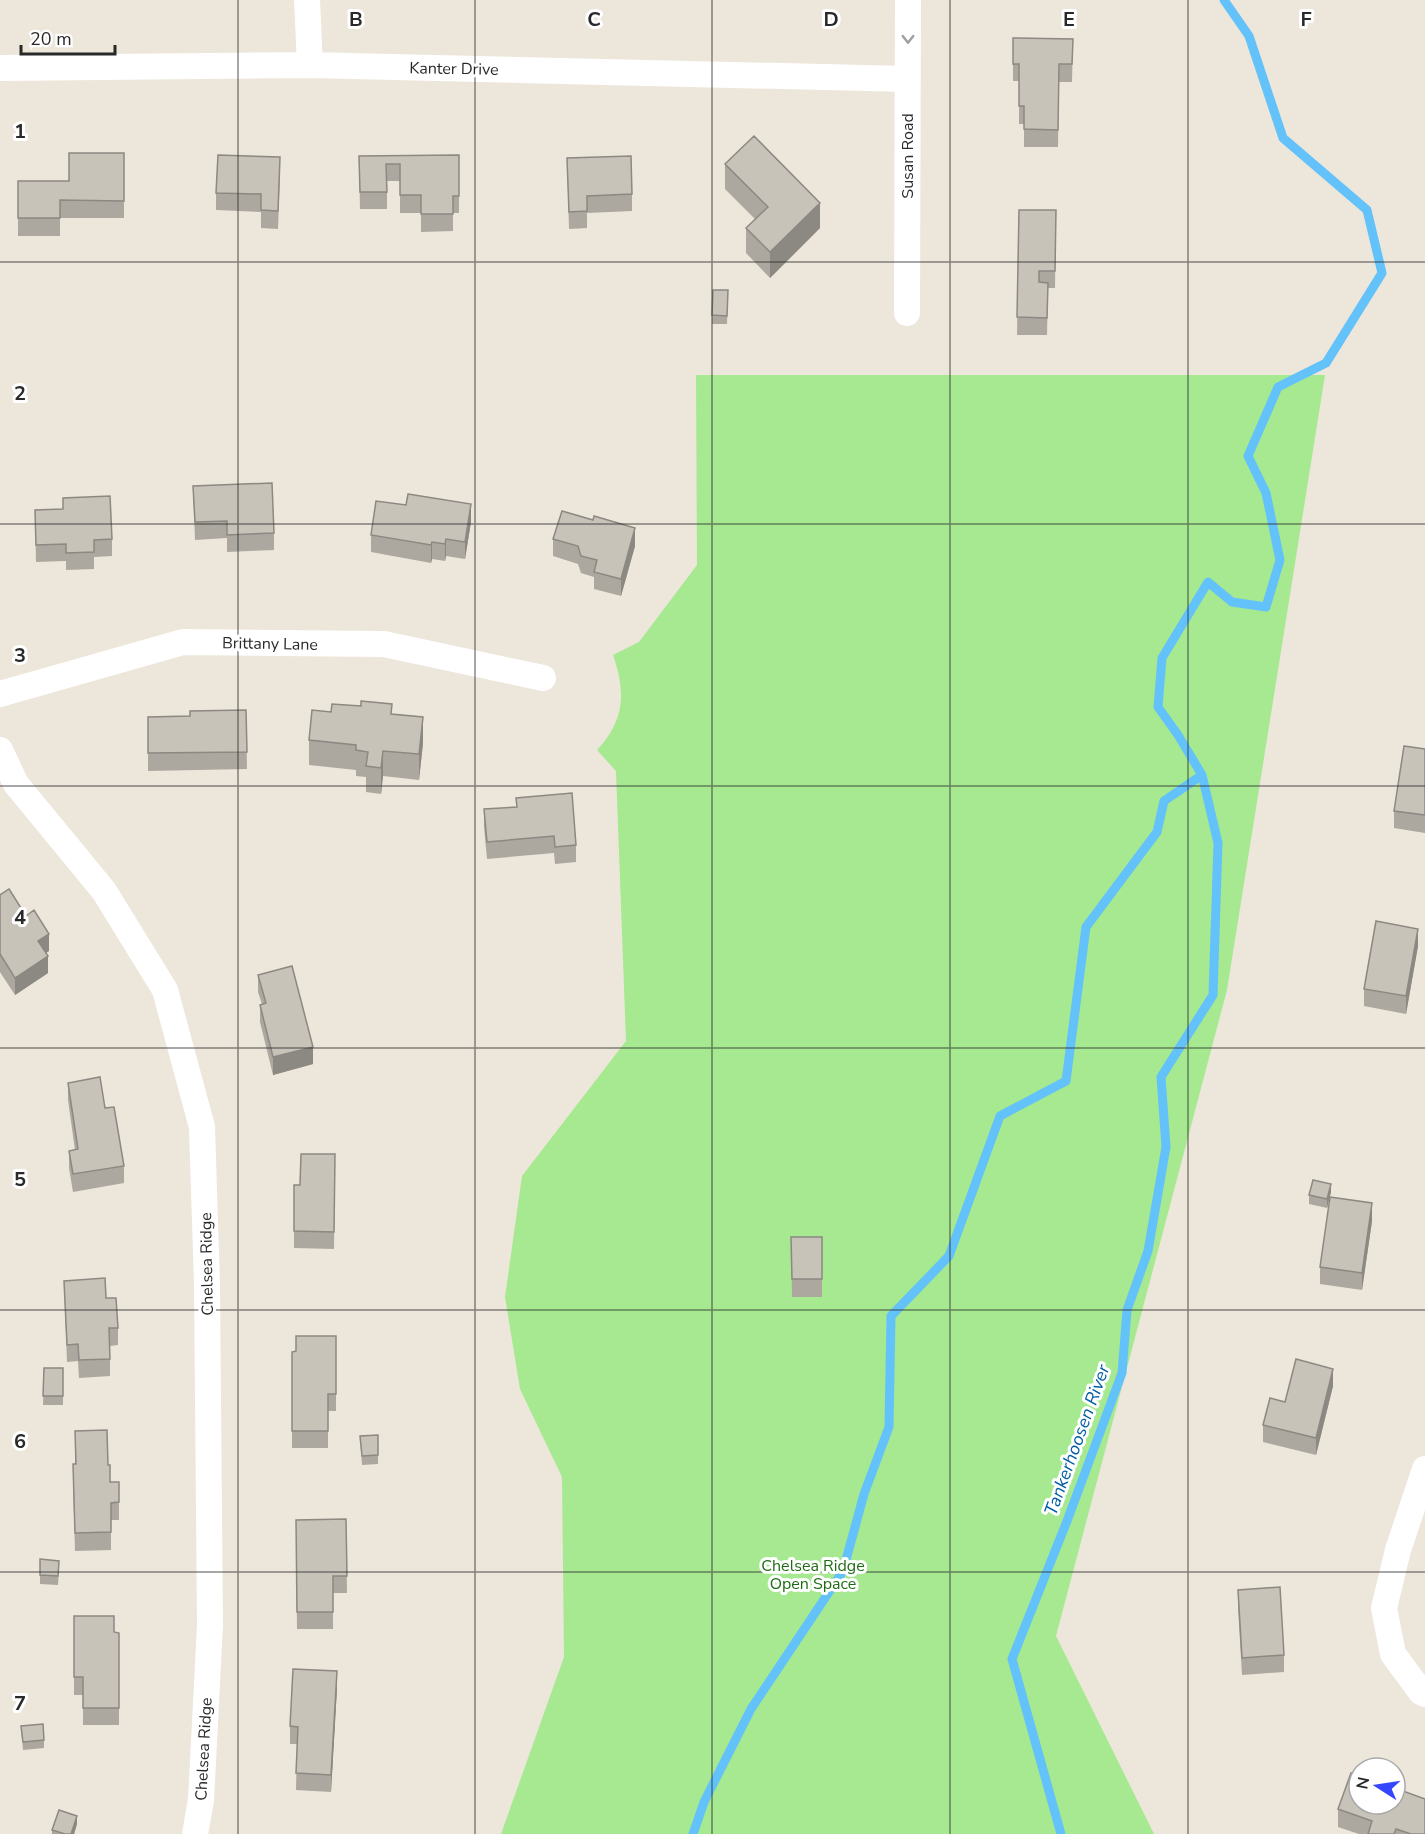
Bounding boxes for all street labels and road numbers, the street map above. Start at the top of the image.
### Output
street label: Kanter Drive [409,57,499,81]
street label: Susan Road [897,113,919,199]
street label: Brittany Lane [222,632,318,656]
street label: Chelsea Ridge [195,1212,219,1316]
street label: Chelsea Ridge [190,1697,218,1801]

